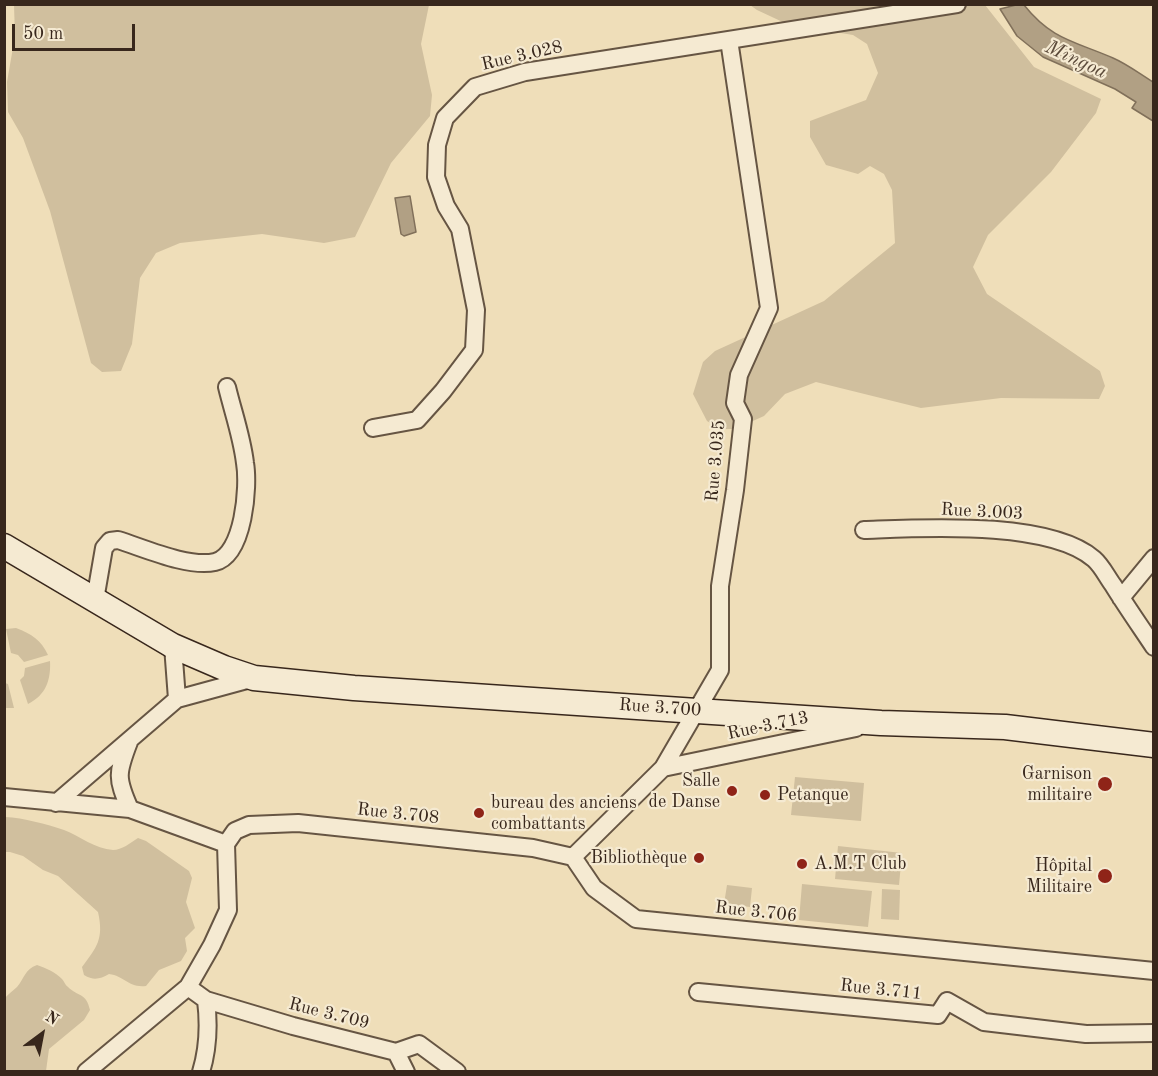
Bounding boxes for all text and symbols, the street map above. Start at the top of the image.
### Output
scale bar [15,12,138,50]
text: 50 m [23,25,63,43]
water label: Mingoa [1041,35,1111,85]
street label: Rue 3.028 [479,36,565,76]
street label: Rue 3.035 [702,419,730,503]
street label: Rue 3.003 [940,499,1024,525]
street label: Rue 3.700 [618,694,702,722]
street label: Rue 3.713 [725,707,811,745]
place label: Garnison militaire [1022,763,1092,806]
place label: Salle de Danse [649,770,720,812]
marker: Garnison militaire [1096,775,1114,793]
marker: Salle de Danse [725,784,739,798]
place label: Petanque [777,784,848,806]
marker: Petanque [758,788,772,802]
place label: bureau des anciens combattants [491,792,637,834]
street label: Rue 3.708 [356,799,440,829]
marker: bureau des anciens combattants [472,806,486,820]
place label: Bibliothèque [591,847,687,869]
marker: Bibliothèque [692,851,706,865]
place label: A.M.T Club [814,853,907,875]
place label: Hôpital Militaire [1027,855,1092,898]
marker: A.M.T Club [795,857,809,871]
marker: Hôpital Militaire [1096,867,1114,885]
street label: Rue 3.706 [714,897,798,927]
street label: Rue 3.711 [839,975,923,1005]
street label: Rue 3.709 [286,994,372,1034]
north arrow [12,1004,72,1064]
text: N [42,1009,61,1029]

